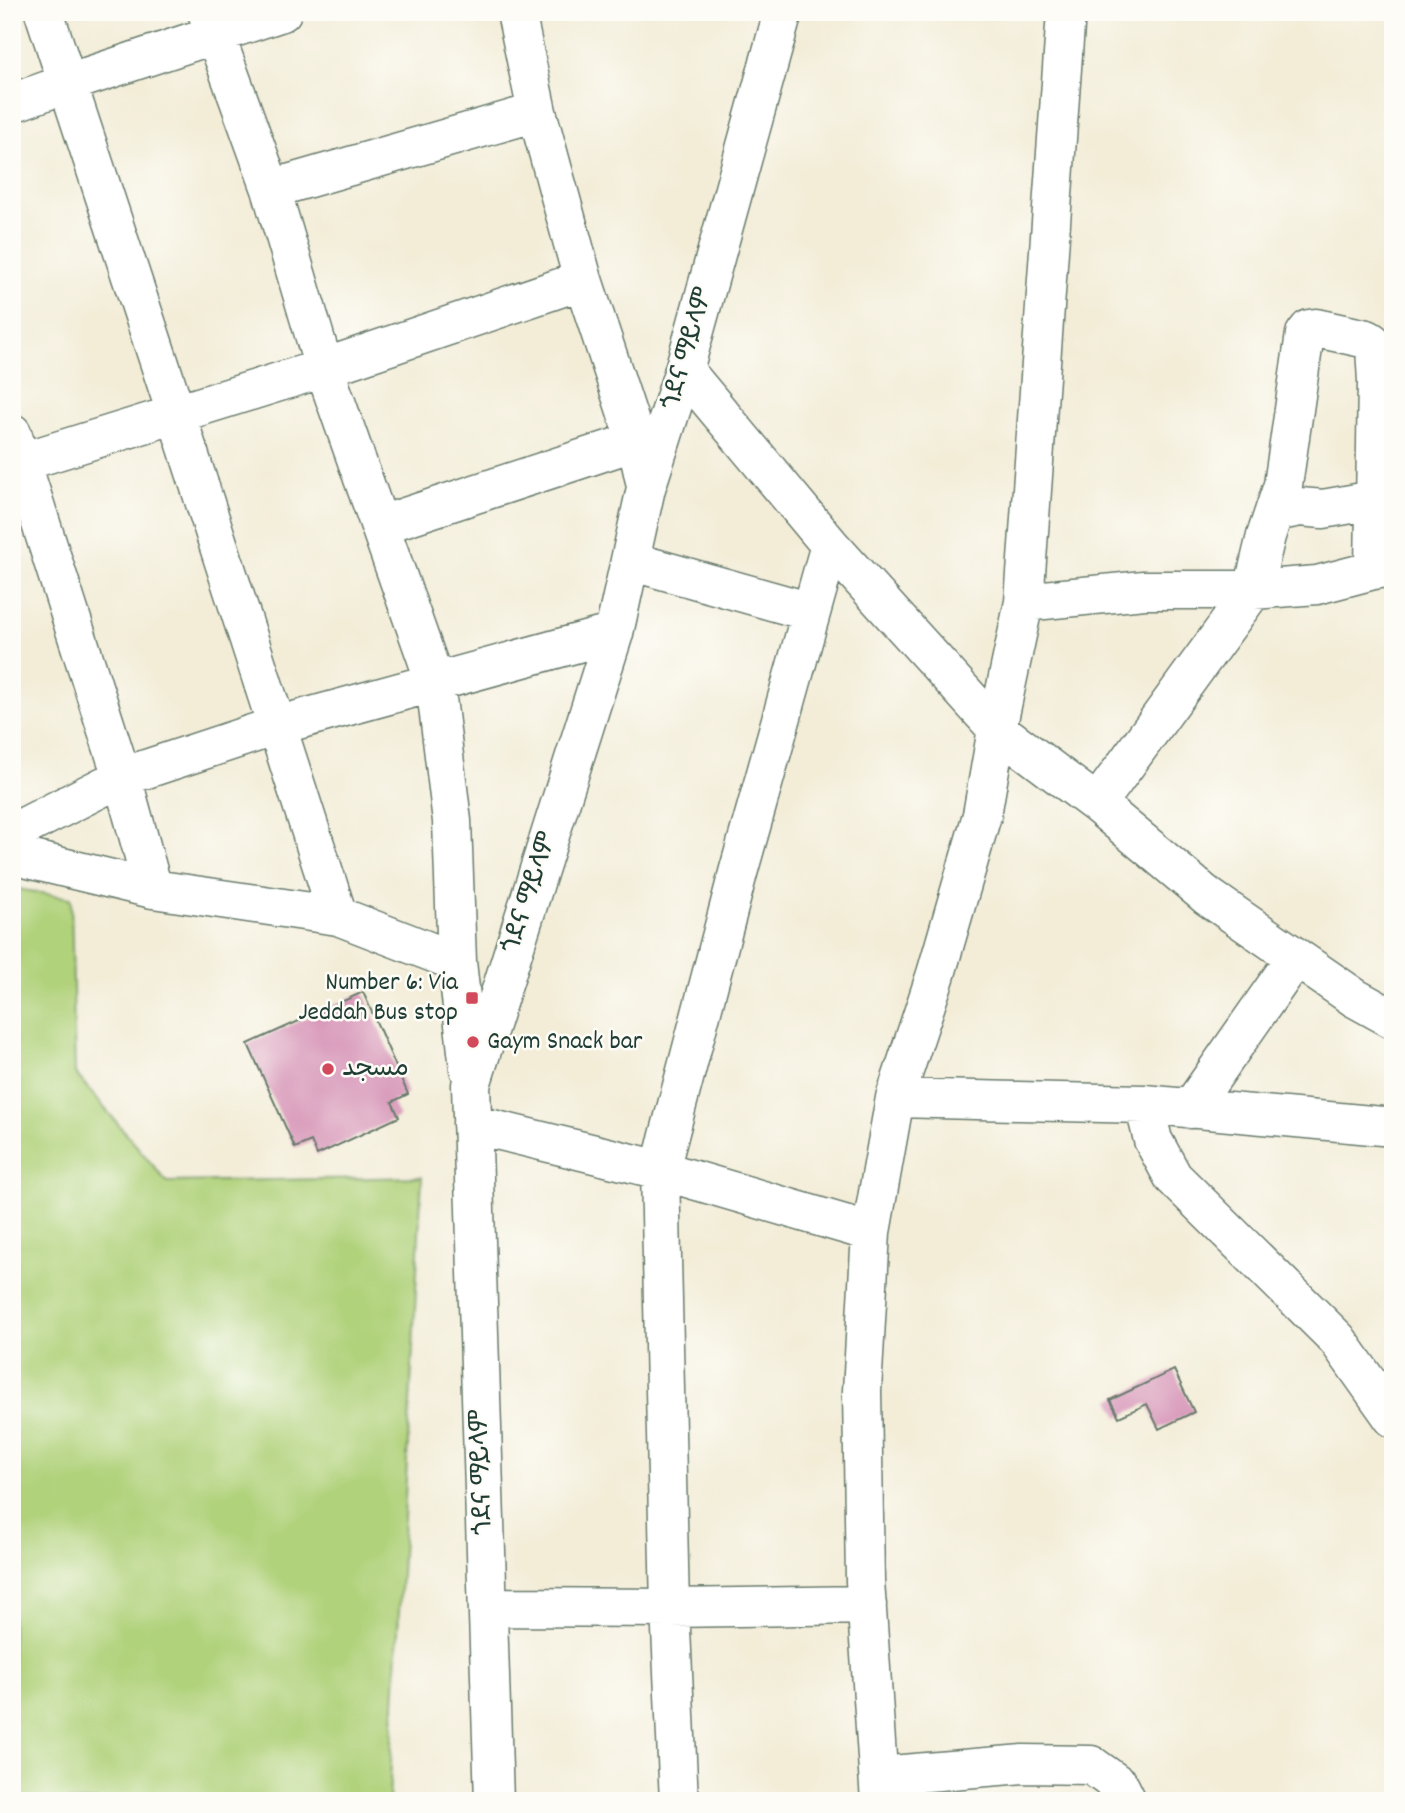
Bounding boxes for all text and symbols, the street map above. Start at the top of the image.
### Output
street label: ጎደና ማይላም [654,283,724,415]
street label: ጎደና ማይላም [494,827,568,959]
place label: Number 6: Via Jeddah Bus stop [298,965,459,1032]
marker: Number 6: Via Jeddah Bus stop [464,990,480,1006]
place label: Gaym Snack bar [487,1024,643,1061]
marker: Gaym Snack bar [465,1034,481,1050]
place label: مسجد [342,1051,409,1088]
marker: مسجد [320,1061,336,1077]
street label: ጎደና ማይላም [462,1408,504,1536]

